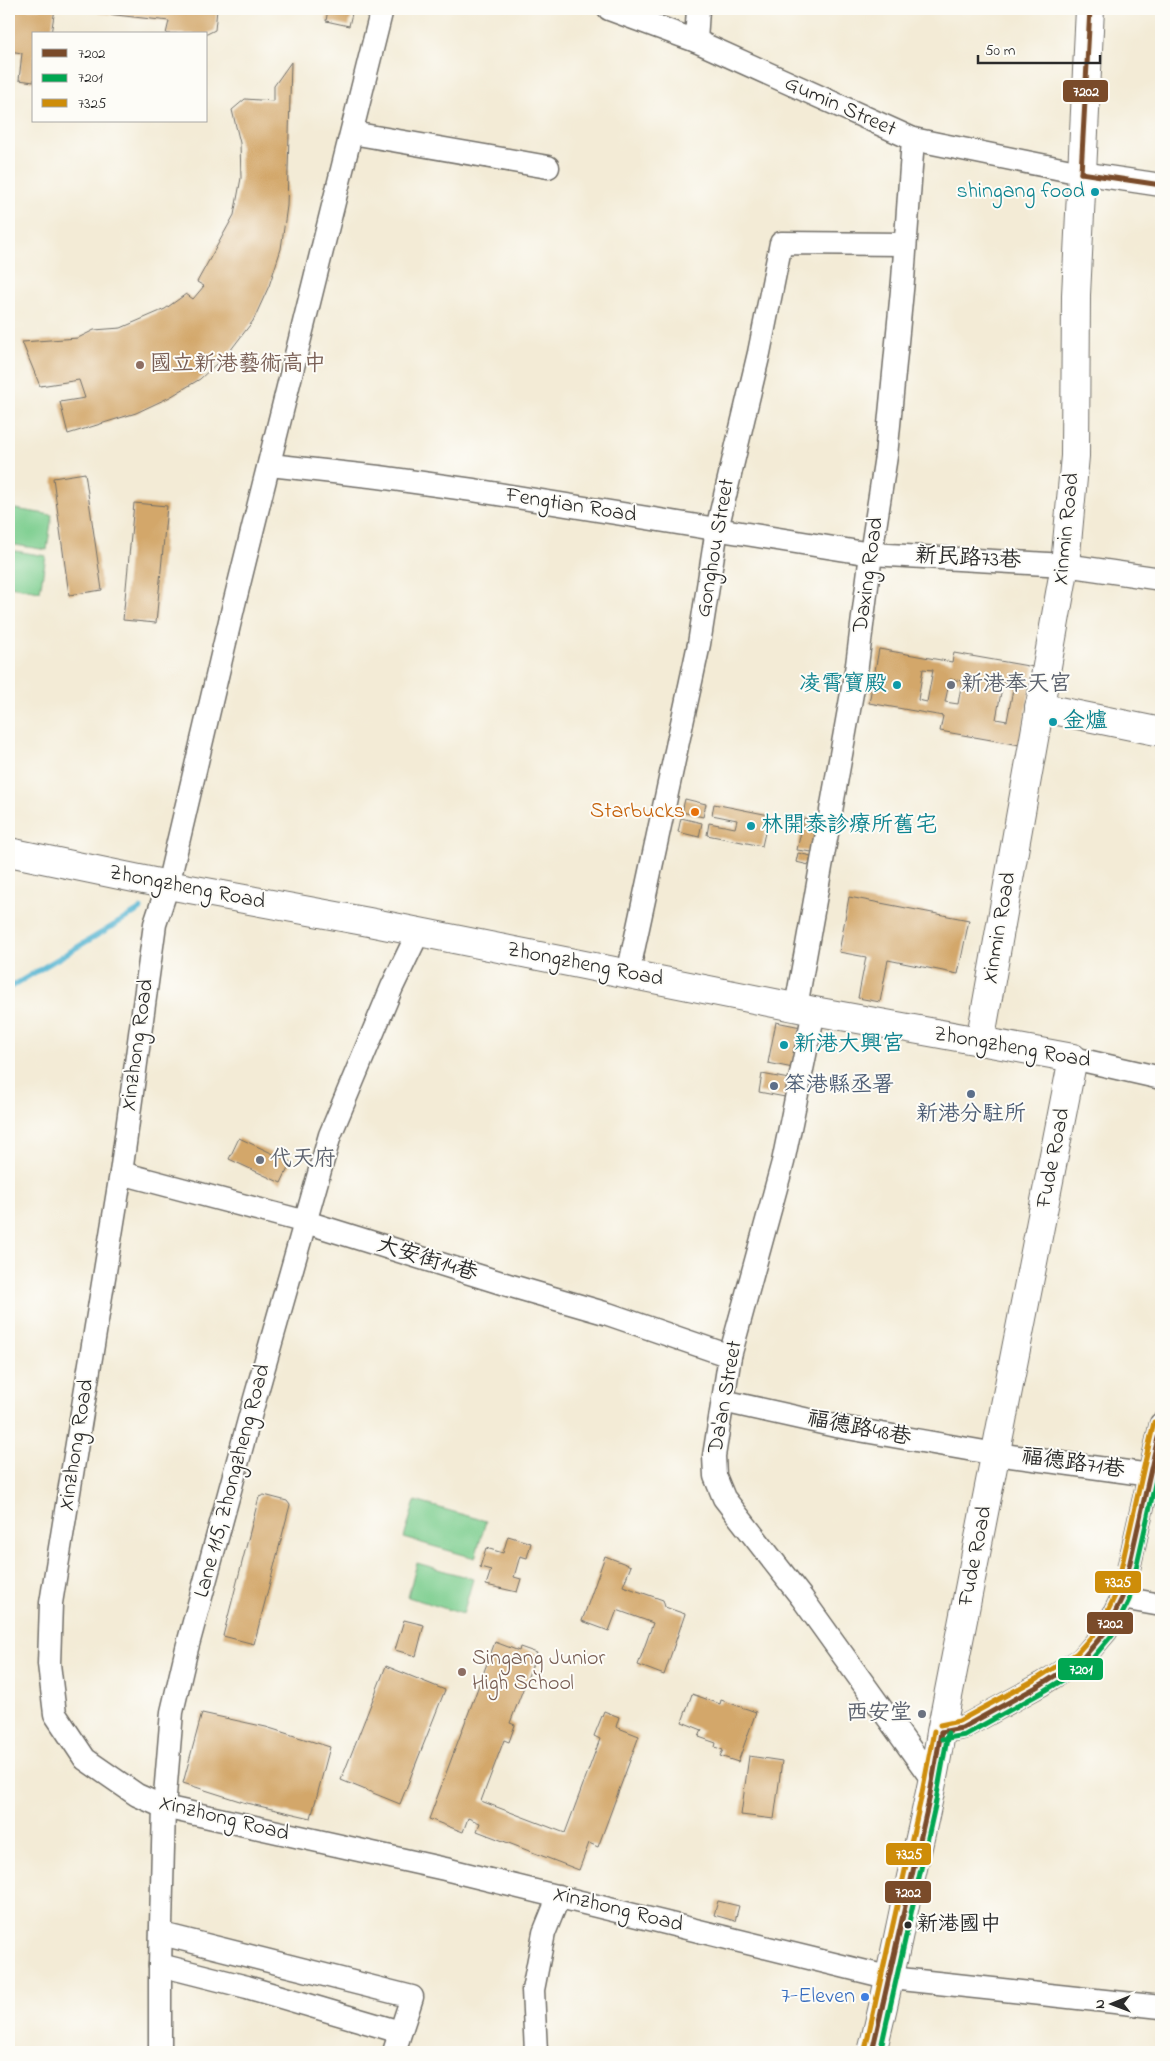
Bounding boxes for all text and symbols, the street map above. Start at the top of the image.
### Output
legend [32,32,208,122]
scale bar [978,32,1100,64]
text: 50 m [985,40,1016,62]
text: 7202 [78,43,106,65]
text: 7201 [78,67,103,89]
street label: Gumin Street [779,68,901,146]
line badge: 7202 [1062,79,1109,103]
text: 7202 [1073,82,1099,103]
text: 7325 [78,93,107,115]
place label: shingang food [956,176,1085,209]
marker: shingang food [1089,186,1101,198]
place label: 國立新港藝術高中 [150,349,326,381]
marker: 國立新港藝術高中 [134,359,146,371]
street label: Xinmin Road [1045,471,1089,587]
street label: Gonghou Street [688,475,745,620]
street label: Fengtian Road [502,480,639,533]
street label: Daxing Road [845,515,894,636]
street label: 新民路73巷 [914,540,1022,578]
place label: 凌霄寶殿 [799,669,887,701]
place label: 新港奉天宮 [961,669,1071,701]
marker: 凌霄寶殿 [891,679,903,691]
marker: 新港奉天宮 [945,679,957,691]
place label: 金爐 [1063,706,1108,738]
marker: 金爐 [1047,716,1059,728]
place label: Starbucks [590,796,685,828]
marker: Starbucks [689,806,701,818]
place label: 林開泰診療所舊宅 [761,810,937,842]
marker: 林開泰診療所舊宅 [745,820,757,832]
street label: Zhongzheng Road [106,857,268,920]
street label: Xinmin Road [974,870,1026,986]
street label: Zhongzheng Road [504,934,666,997]
street label: Xinzhong Road [113,977,164,1113]
street label: Zhongzheng Road [931,1018,1093,1079]
place label: 新港大興宮 [794,1029,904,1061]
marker: 新港大興宮 [778,1039,790,1051]
place label: 笨港縣丞署 [784,1070,894,1102]
marker: 笨港縣丞署 [768,1080,780,1092]
marker: 新港分駐所 [965,1088,977,1100]
place label: 新港分駐所 [916,1099,1026,1131]
street label: Fude Road [1028,1105,1079,1212]
place label: 代天府 [270,1144,336,1176]
marker: 代天府 [254,1154,266,1166]
street label: 大安街14巷 [373,1229,481,1291]
street label: Da'an Street [700,1337,752,1457]
street label: Lane 115, Zhongzheng Road [186,1361,281,1602]
street label: Xinzhong Road [51,1377,104,1513]
street label: 福德路48巷 [804,1403,914,1455]
street label: 福德路71巷 [1019,1441,1127,1487]
street label: Fude Road [950,1503,1001,1610]
line badge: 7325 [1094,1570,1142,1594]
text: 7325 [1105,1573,1131,1594]
line badge: 7202 [1086,1611,1134,1635]
text: 7202 [1097,1614,1123,1635]
place label: Singang Junior High School [472,1643,605,1701]
line badge: 7201 [1057,1657,1104,1681]
text: 7201 [1069,1660,1093,1681]
marker: Singang Junior High School [456,1666,468,1678]
place label: 西安堂 [846,1698,912,1730]
marker: 西安堂 [916,1708,928,1720]
street label: Xinzhong Road [156,1787,292,1852]
line badge: 7325 [885,1842,932,1866]
text: 7325 [896,1845,922,1866]
street label: Xinzhong Road [550,1878,686,1943]
line badge: 7202 [884,1880,932,1904]
text: 7202 [895,1883,921,1904]
place label: 新港國中 [917,1910,1001,1940]
marker: 新港國中 [903,1920,913,1930]
north arrow [1088,1978,1138,2028]
place label: 7-Eleven [781,1981,855,2013]
marker: 7-Eleven [859,1991,871,2003]
text: N [1090,1999,1111,2009]

